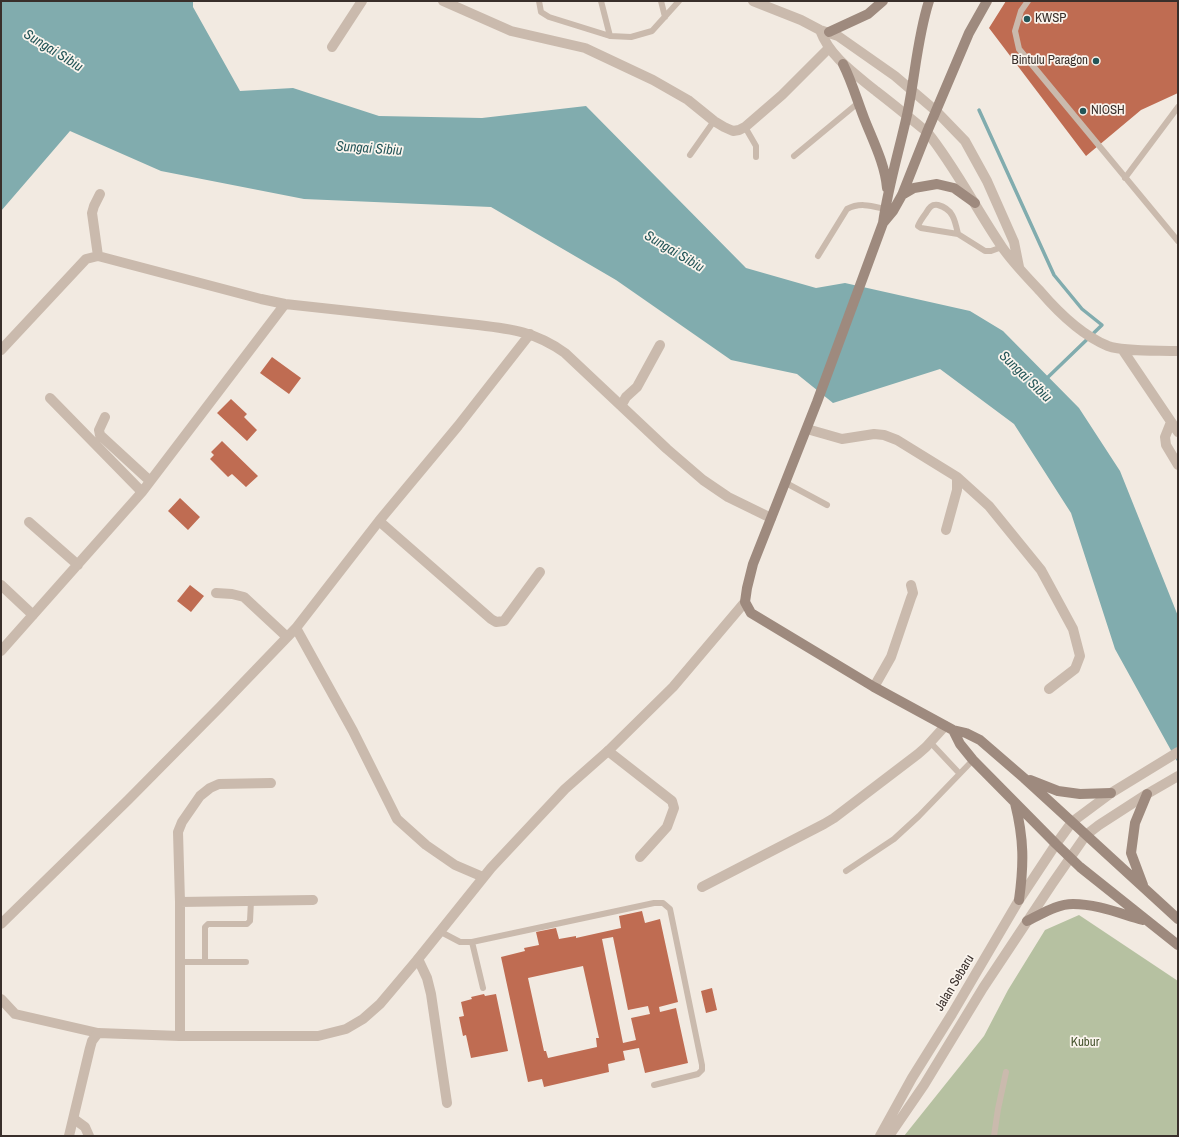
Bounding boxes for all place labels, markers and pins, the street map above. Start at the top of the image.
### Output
place label: KWSP [1035,11,1066,27]
marker: KWSP [1022,14,1032,24]
place label: Bintulu Paragon [1012,53,1088,69]
marker: Bintulu Paragon [1091,56,1101,66]
place label: NIOSH [1091,103,1125,119]
marker: NIOSH [1078,106,1088,116]

